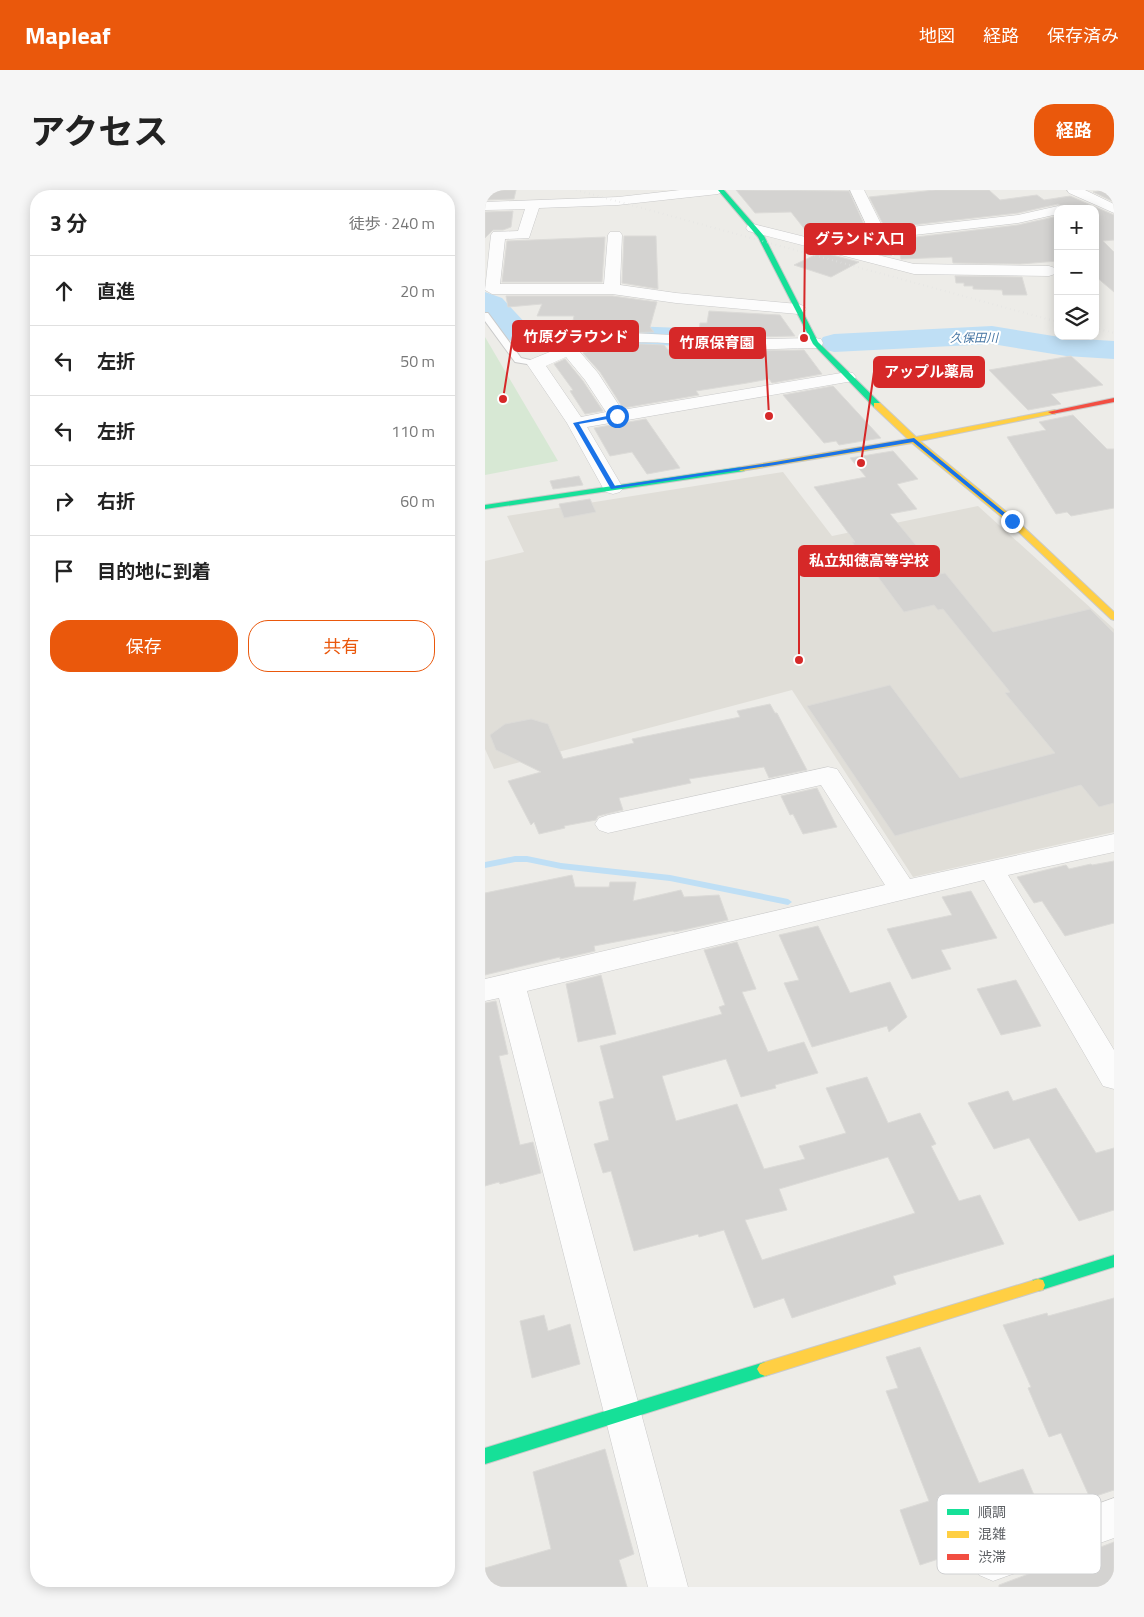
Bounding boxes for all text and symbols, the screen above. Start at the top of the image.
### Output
text: Mapleaf [25,17,110,53]
text: 地図 [919,22,955,49]
text: 経路 [983,22,1019,49]
text: 保存済み [1047,22,1119,49]
text: アクセス [30,104,168,158]
button: 経路 [1034,104,1114,156]
map controls [1054,205,1099,340]
button: + [1054,205,1099,250]
text: 3 分 [50,207,87,239]
text: 徒歩 · 240 m [349,211,435,235]
callout: グランド入口 [805,224,915,254]
text: グランド入口 [815,227,905,250]
button: − [1054,250,1099,295]
text: 直進 [97,276,135,305]
icon: ahead [50,277,78,305]
text: 20 m [400,279,435,303]
button: layers [1054,295,1099,340]
callout: 竹原グラウンド [513,321,638,351]
text: 竹原グラウンド [523,325,629,348]
callout: 竹原保育園 [670,328,765,358]
water label: 久保田川 [950,328,1000,347]
text: 竹原保育園 [679,331,755,354]
text: 左折 [97,346,135,375]
icon: left [50,347,78,375]
text: 50 m [400,349,435,373]
callout: アップル薬局 [874,357,984,387]
text: アップル薬局 [884,360,974,383]
route start [606,405,629,428]
text: 左折 [97,416,135,445]
icon: left [50,417,78,445]
text: 110 m [391,419,435,443]
text: 右折 [97,486,135,515]
icon: right [50,487,78,515]
text: 60 m [400,489,435,513]
route end [1001,510,1024,533]
callout: 私立知徳高等学校 [799,546,939,576]
text: 私立知徳高等学校 [809,549,929,572]
text: 目的地に到着 [97,556,211,585]
icon: arrive [50,557,78,585]
button: 保存 [50,620,238,672]
button: 共有 [248,620,435,672]
legend [937,1494,1101,1574]
text: 順調 [978,1501,1006,1522]
text: 混雑 [978,1523,1006,1544]
text: 渋滞 [978,1546,1006,1567]

